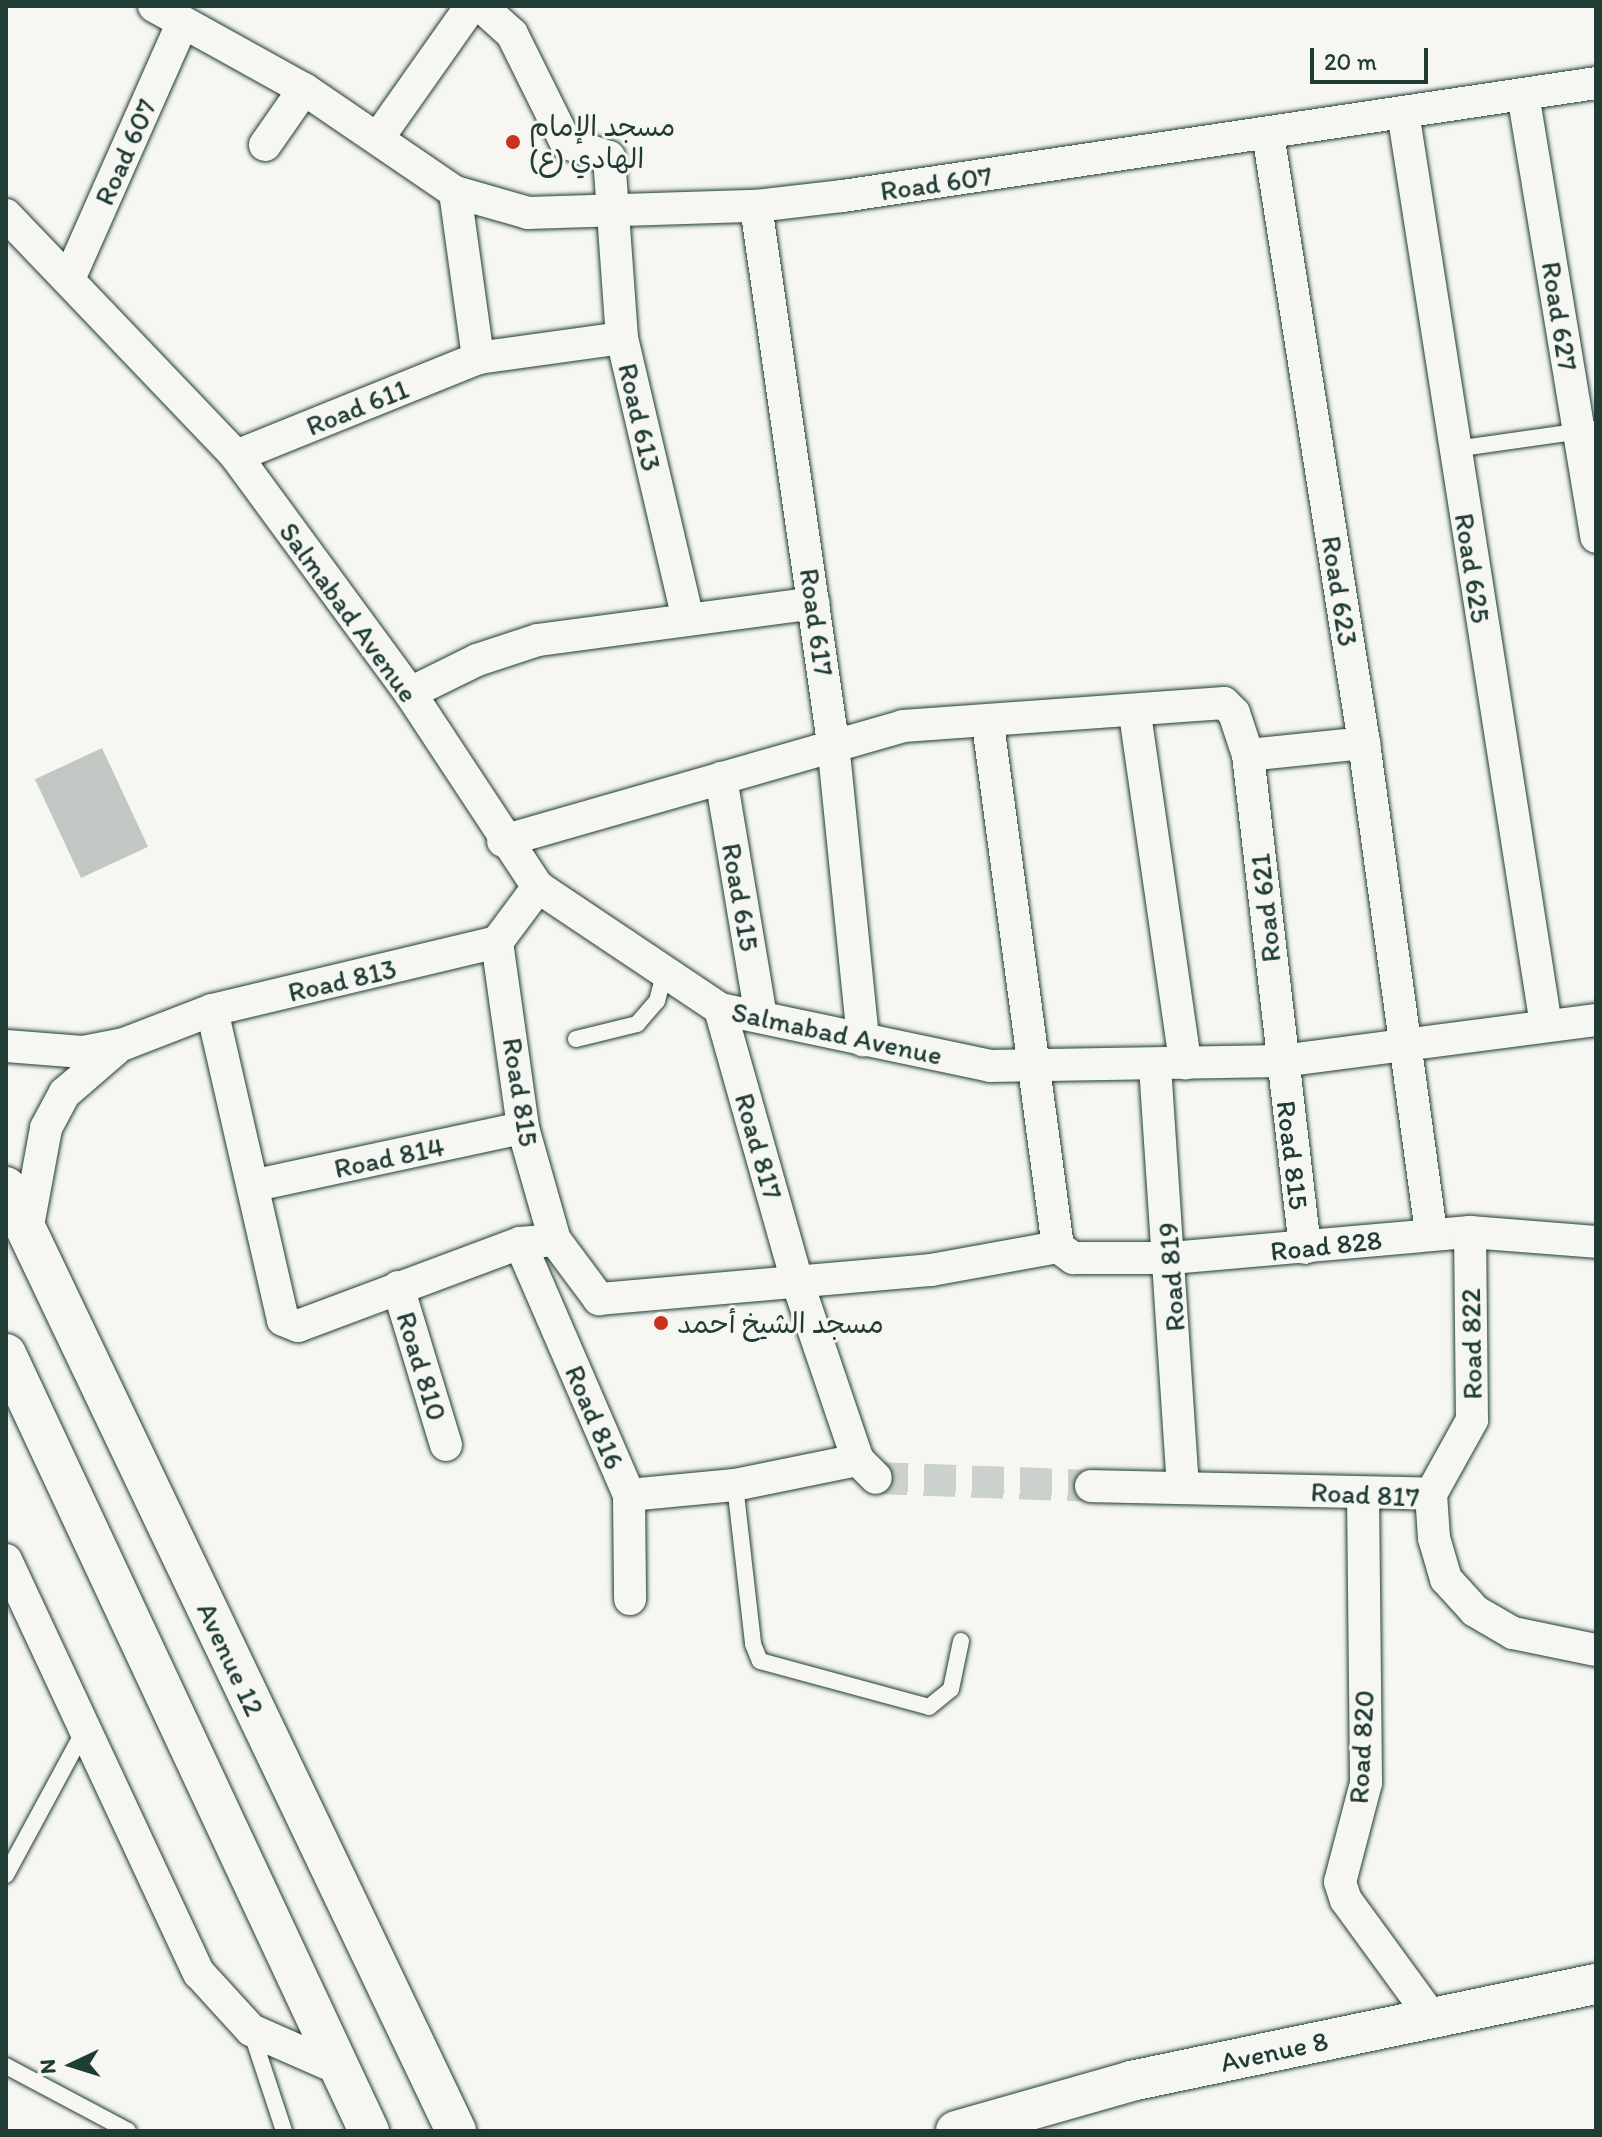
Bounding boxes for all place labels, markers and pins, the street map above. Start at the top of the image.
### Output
place label: مسجد الإمام الهادي (ع) [529,109,675,175]
marker: مسجد الإمام الهادي (ع) [504,133,522,151]
place label: مسجد الشيخ أحمد [677,1306,884,1340]
marker: مسجد الشيخ أحمد [652,1314,670,1332]

